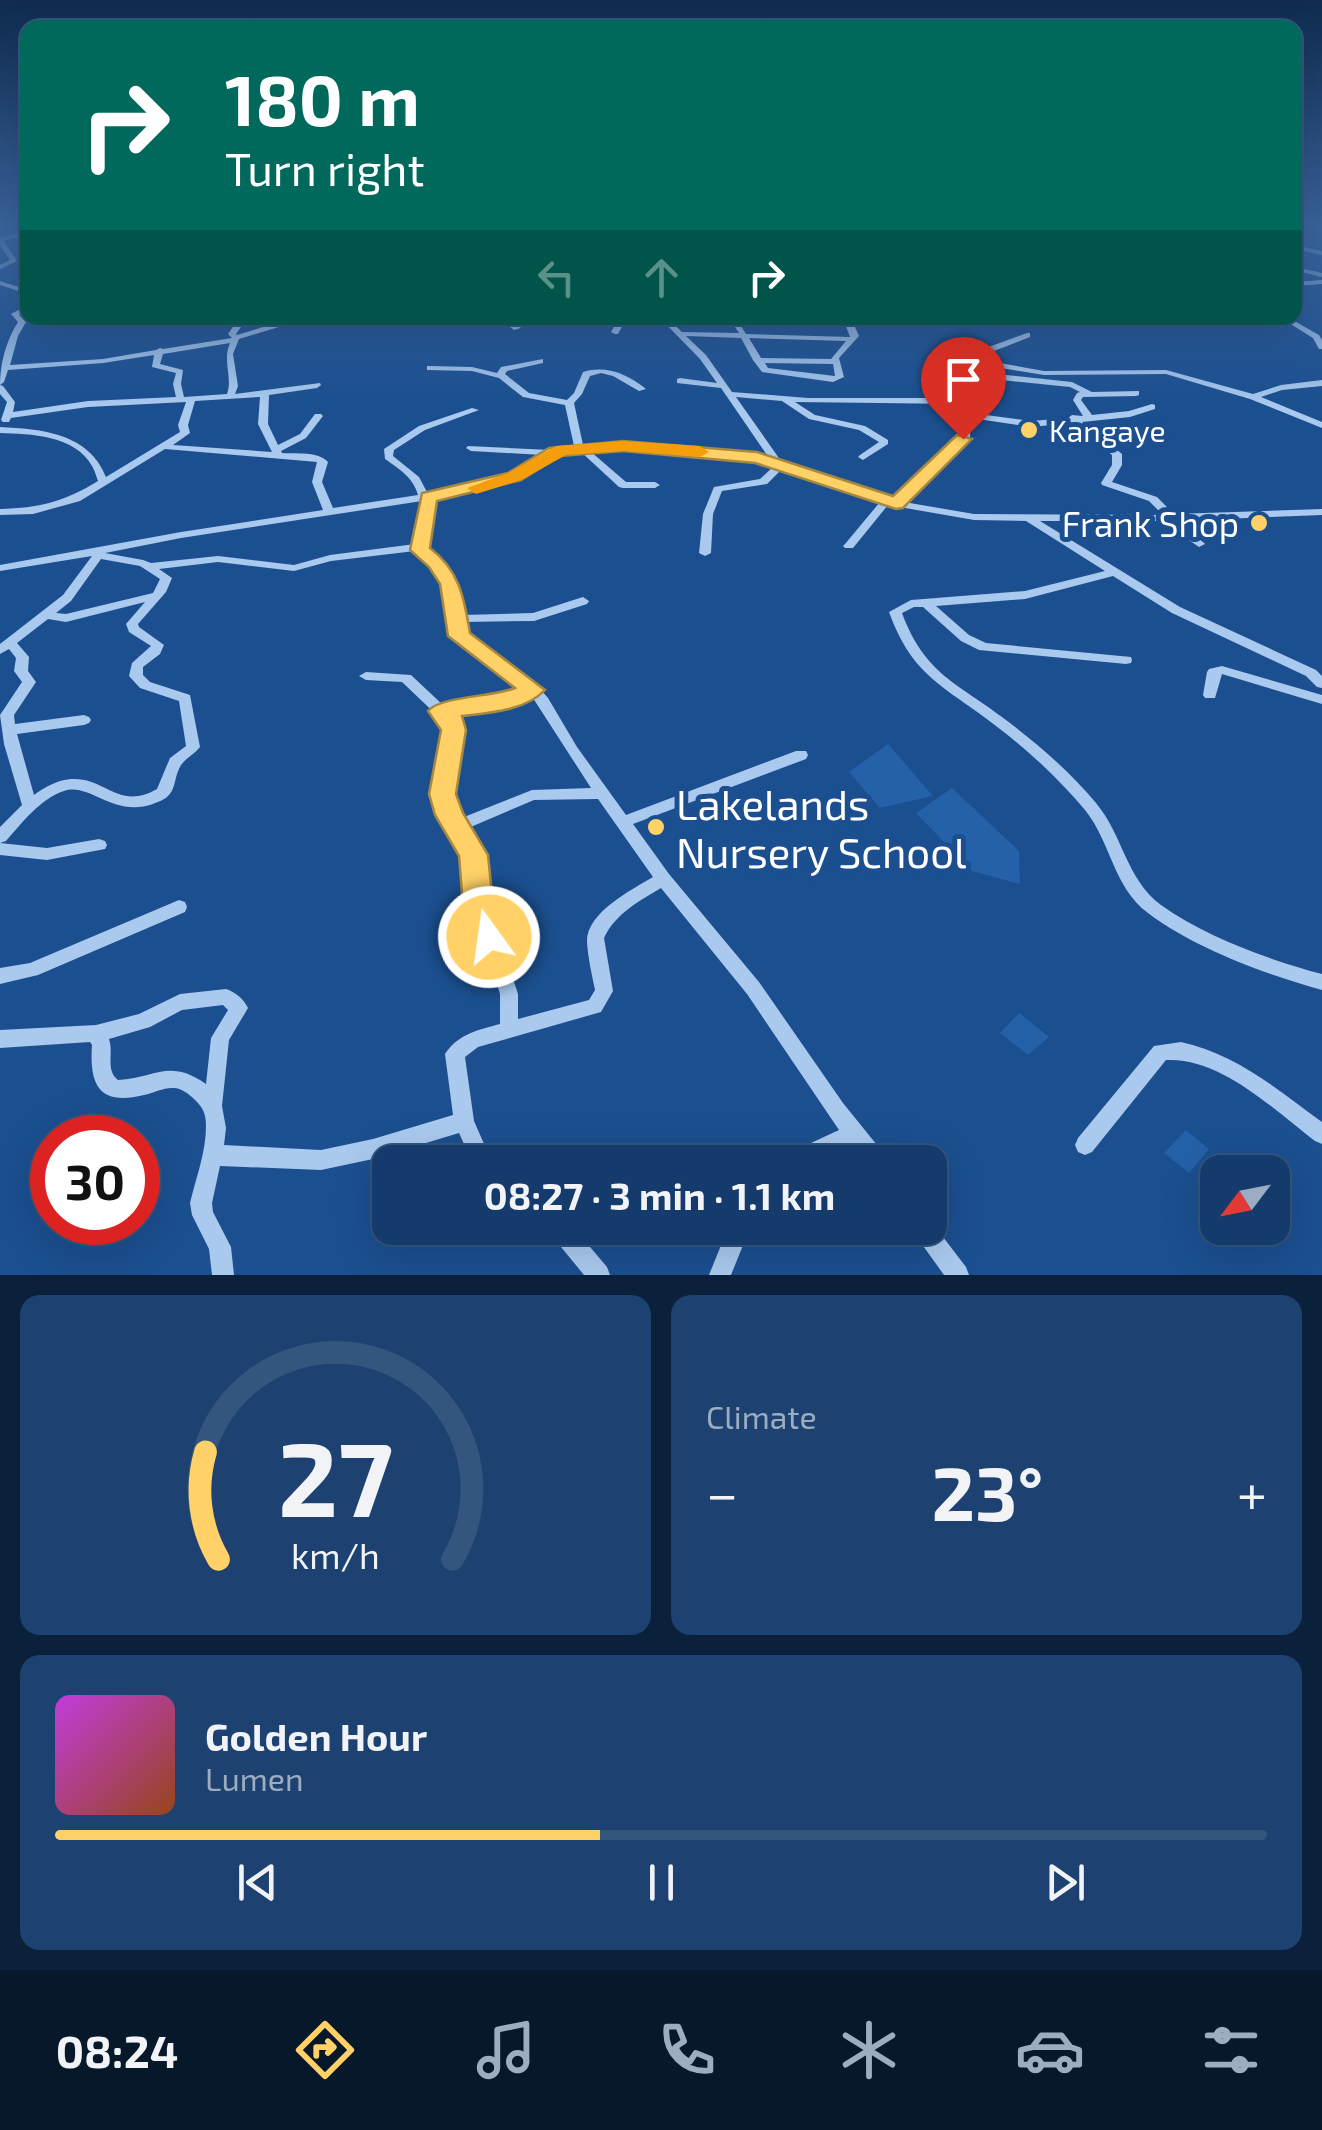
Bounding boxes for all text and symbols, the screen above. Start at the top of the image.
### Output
text: 180 m [225,56,420,140]
icon: right [60,60,190,190]
text: Turn right [225,141,425,195]
icon: left [529,250,584,305]
icon: ahead [634,250,689,305]
icon: right [739,250,794,305]
pin [921,337,1006,440]
icon: arrive [936,352,991,407]
place label: Kangaye [1049,412,1166,448]
marker: Kangaye [1018,419,1040,441]
place label: Frank Shop [1062,502,1239,544]
marker: Frank Shop [1248,512,1270,534]
place label: Lakelands Nursery School [676,778,967,876]
marker: Lakelands Nursery School [645,816,667,838]
position arrow [437,885,541,989]
speed limit sign: 30 [30,1115,160,1245]
north arrow [1200,1155,1290,1245]
map controls [1200,1155,1290,1245]
text: 08:27 · 3 min · 1.1 km [484,1172,835,1218]
text: Climate [706,1397,817,1435]
text: 27 [278,1413,393,1538]
text: 23° [931,1446,1043,1536]
text: − [706,1459,738,1525]
text: + [1237,1459,1267,1525]
text: km/h [291,1533,380,1576]
text: Golden Hour [205,1713,427,1759]
text: Lumen [205,1759,304,1797]
icon: previous [230,1855,285,1910]
icon: pause [634,1855,689,1910]
icon: next [1038,1855,1093,1910]
icon: directions [290,2015,360,2085]
icon: music [471,2015,541,2085]
icon: phone [652,2015,722,2085]
icon: climate [834,2015,904,2085]
icon: car [1015,2015,1085,2085]
icon: filters [1196,2015,1266,2085]
text: 08:24 [56,2023,178,2077]

